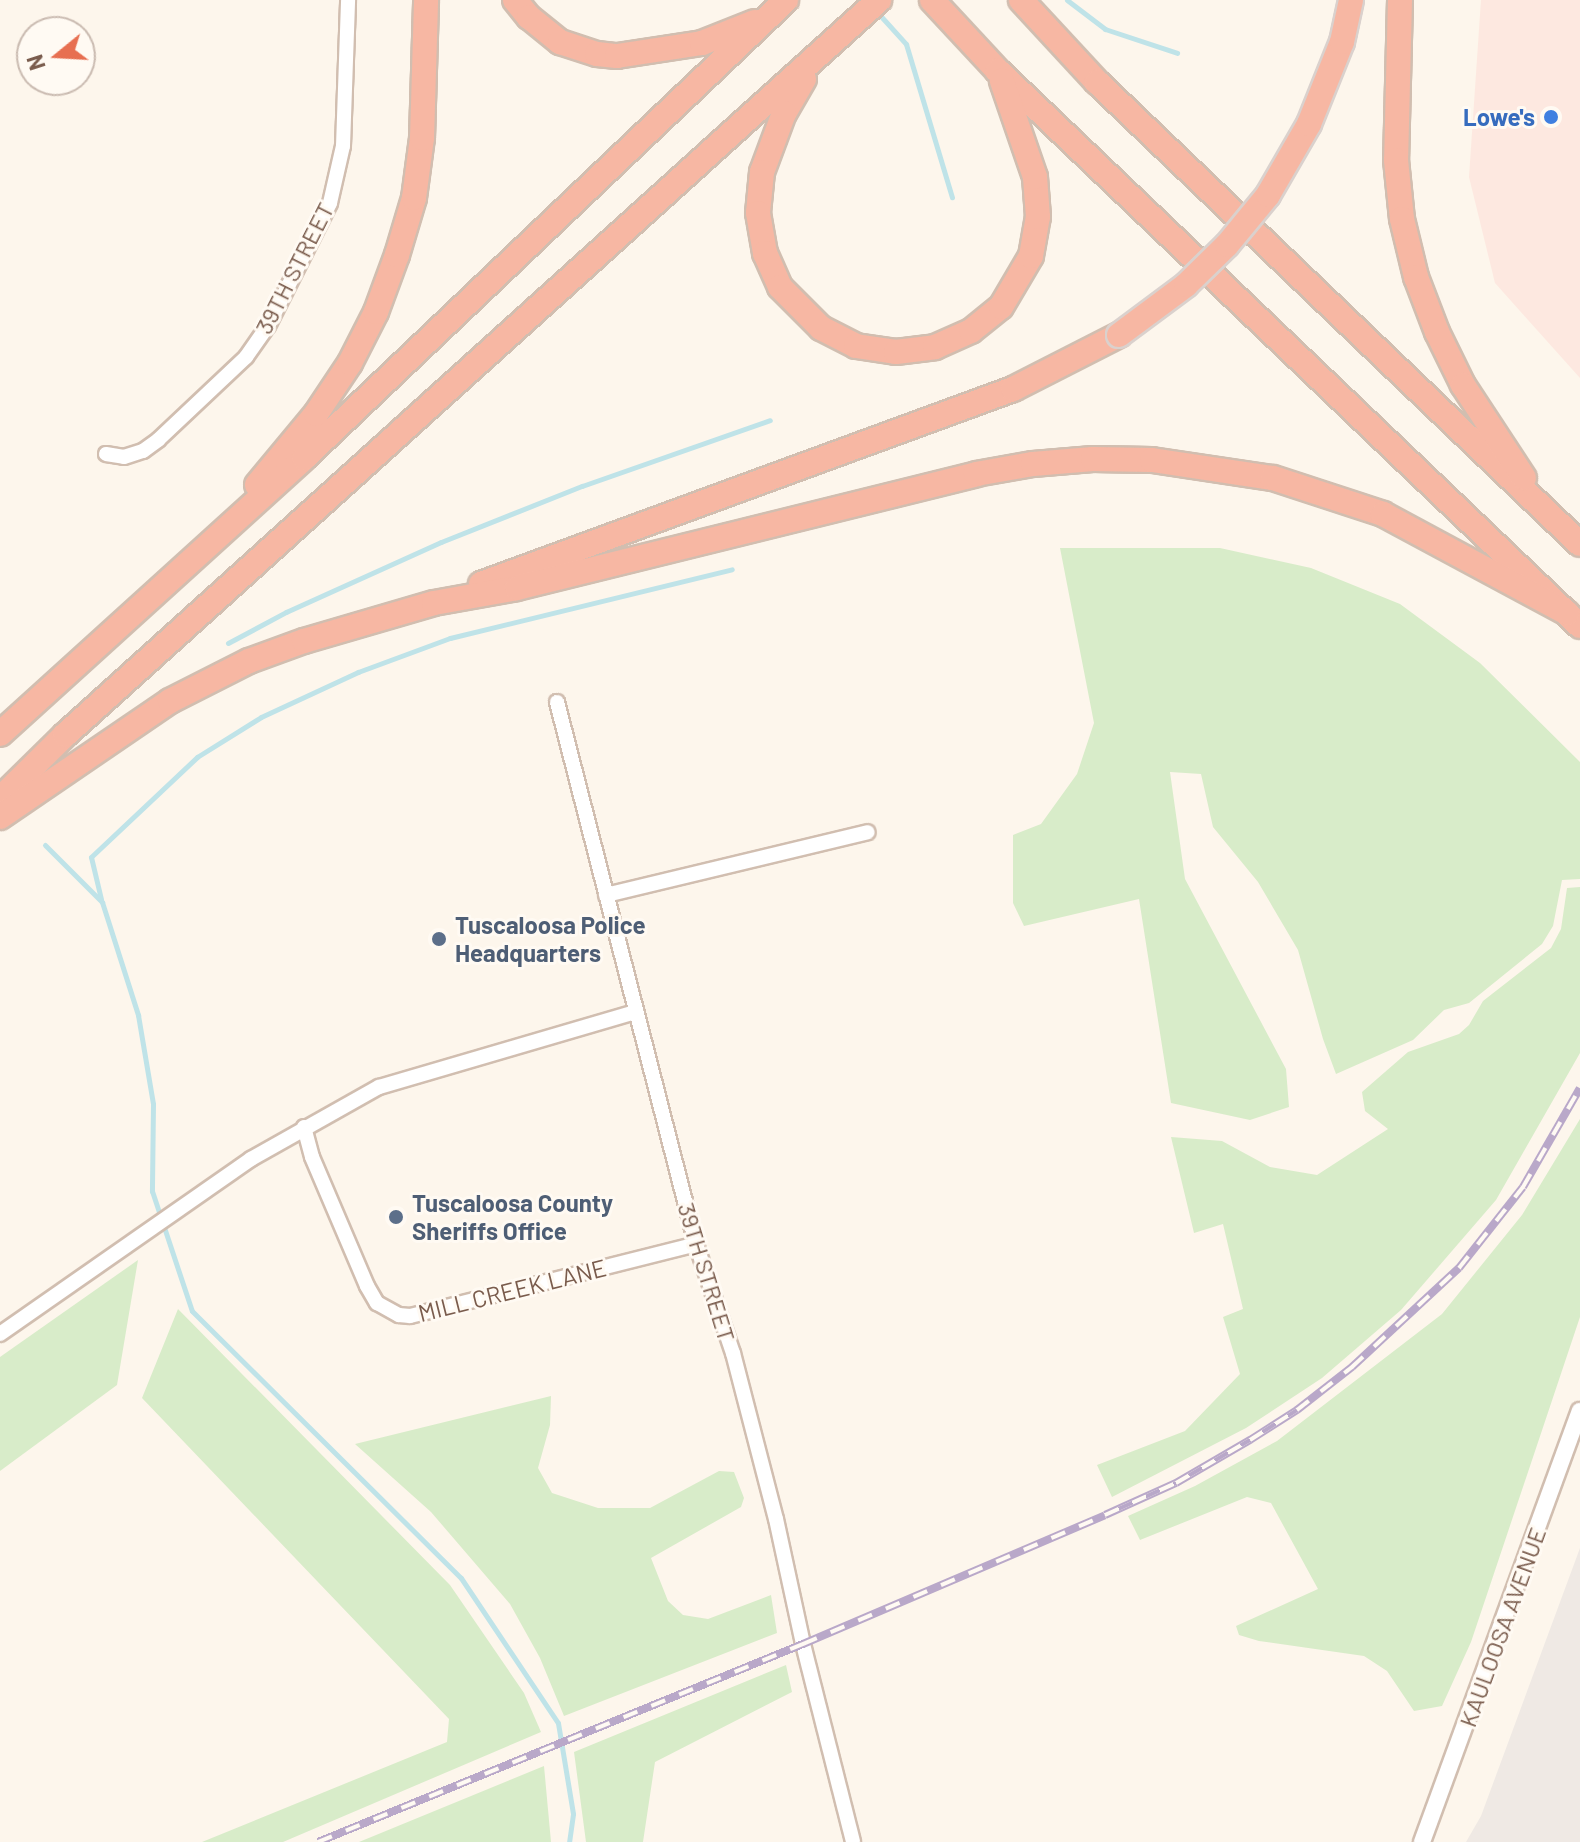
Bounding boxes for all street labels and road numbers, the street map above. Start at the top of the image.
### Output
street label: 39TH STREET [249,198,339,338]
street label: 39TH STREET [672,1199,742,1345]
street label: MILL CREEK LANE [415,1253,609,1327]
street label: KAULOOSA AVENUE [1453,1523,1551,1731]

